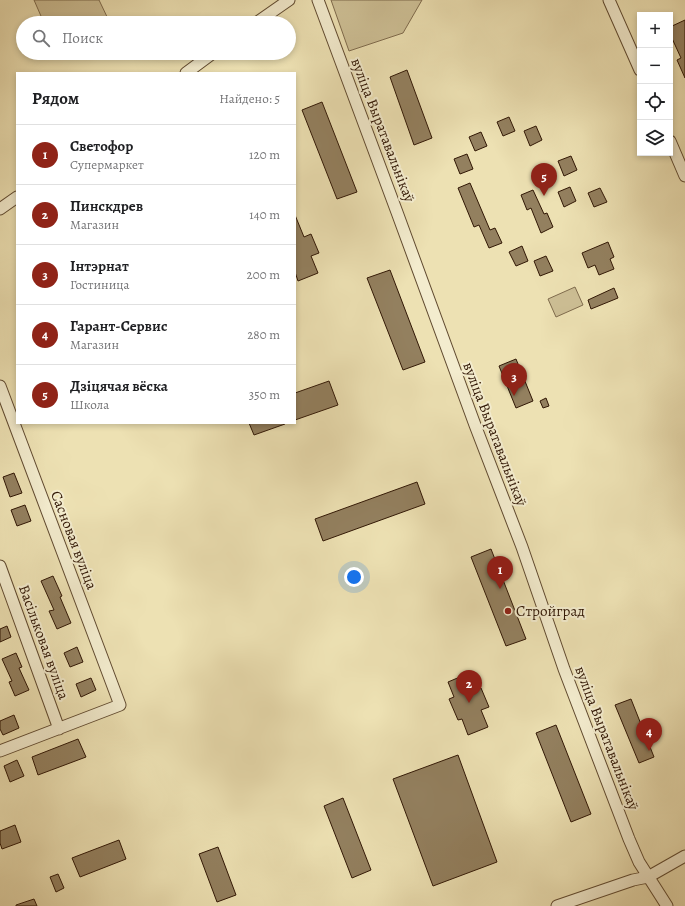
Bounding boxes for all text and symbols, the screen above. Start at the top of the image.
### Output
map controls [637,12,673,156]
button: + [637,12,673,48]
search box [16,16,296,60]
icon: search [30,27,52,49]
text: Поиск [62,28,103,48]
button: − [637,48,673,84]
street label: вуліца Выратавальнікаў [346,55,420,205]
button: locate [637,84,673,120]
text: Рядом [32,87,79,110]
text: Найдено: 5 [219,90,280,107]
button: layers [637,120,673,156]
text: Светофор [70,136,133,156]
text: 1 [43,146,47,163]
text: 120 m [249,146,280,163]
text: Супермаркет [70,156,144,173]
pin: 5 [531,163,557,196]
text: Пинскдрев [70,196,143,216]
text: 2 [42,206,48,223]
text: 140 m [249,206,280,223]
text: Магазин [70,216,119,233]
text: Інтэрнат [70,256,129,276]
text: 3 [42,266,48,283]
text: 200 m [247,266,280,283]
text: Гостиница [70,276,130,293]
text: Гарант-Сервис [70,316,167,336]
text: 4 [42,326,48,343]
text: 280 m [247,326,280,343]
text: Магазин [70,336,119,353]
street label: вуліца Выратавальнікаў [458,359,532,509]
pin: 3 [501,363,527,396]
text: Дзіцячая вёска [70,376,168,396]
text: 5 [42,386,48,403]
text: 350 m [249,386,280,403]
text: Школа [70,396,109,413]
street label: Сасновая вуліца [46,488,102,592]
pin: 1 [487,556,513,589]
your location [344,567,364,587]
street label: Васільковая вуліца [14,582,74,702]
place label: Стройград [516,601,585,621]
marker: Стройград [503,606,513,616]
street label: вуліца Выратавальнікаў [570,663,644,813]
pin: 2 [456,670,482,703]
pin: 4 [636,718,662,751]

